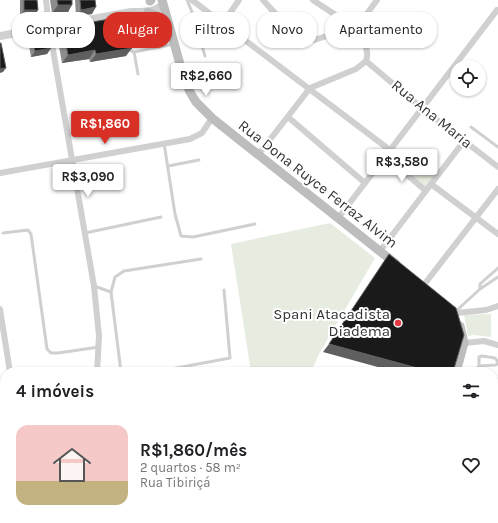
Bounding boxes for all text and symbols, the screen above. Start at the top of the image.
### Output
chip: Comprar [12,12,95,48]
chip: Alugar [103,12,172,48]
chip: Filtros [180,12,249,48]
chip: Novo [257,12,317,48]
chip: Apartamento [325,12,437,48]
map controls [450,60,486,96]
button: locate [450,60,486,96]
pin: R$2,660 [169,63,243,97]
text: R$2,660 [180,68,232,83]
street label: Rua Ana Maria [388,76,476,152]
pin: R$1,860 [68,111,142,145]
text: R$1,860 [80,116,130,131]
street label: Rua Dona Ruyce Ferraz Alvim [235,116,401,252]
pin: R$3,580 [365,149,439,183]
text: R$3,580 [376,154,428,169]
pin: R$3,090 [51,164,125,198]
text: R$3,090 [61,169,115,184]
place label: Spani Atacadista Diadema [273,305,390,340]
marker: Spani Atacadista Diadema [393,318,403,328]
icon: filters [460,380,482,402]
text: 4 imóveis [16,381,94,401]
text: R$1,860/mês [140,440,247,460]
icon: home [48,441,96,489]
icon: heart [460,454,482,476]
text: 2 quartos · 58 m² [140,460,241,475]
text: Rua Tibiriçá [140,475,210,490]

